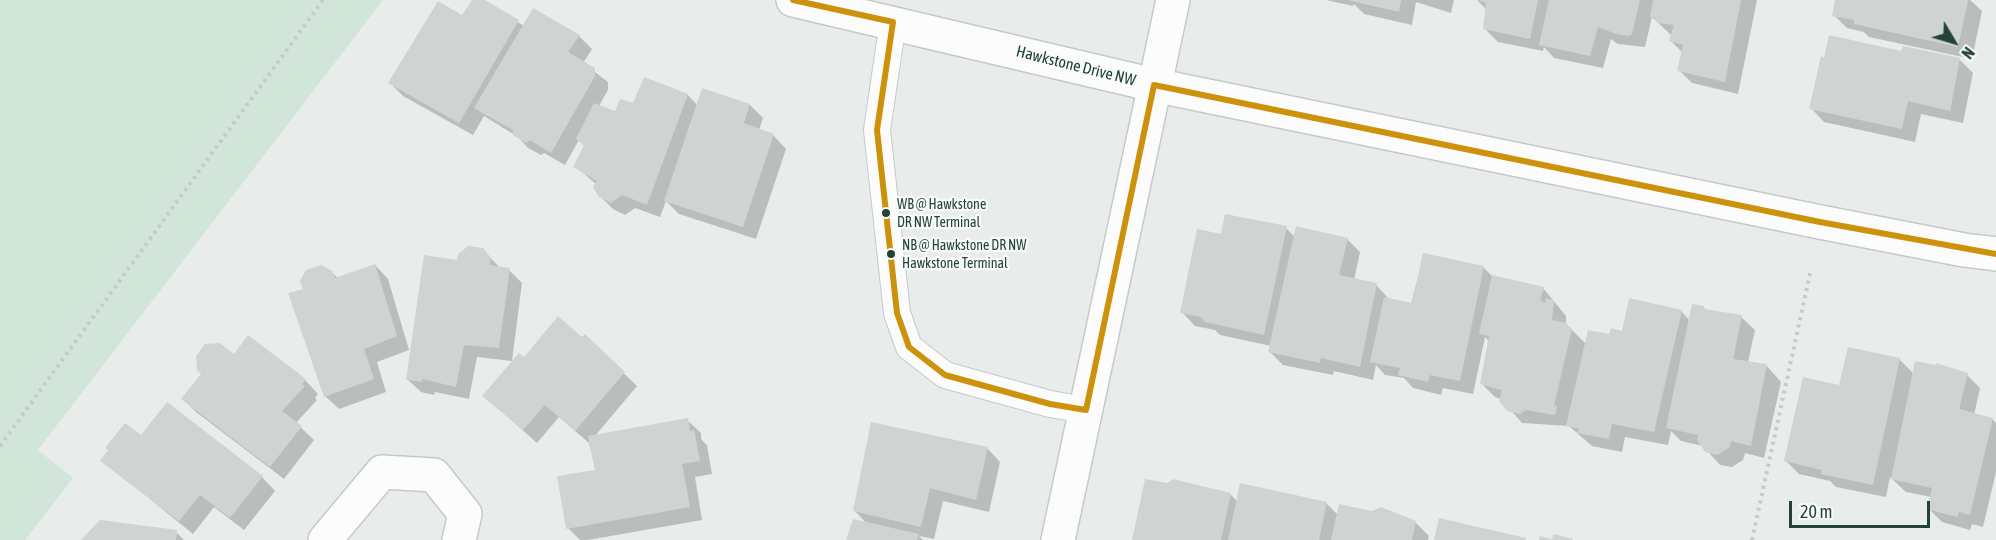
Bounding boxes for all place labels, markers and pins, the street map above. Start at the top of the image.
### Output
place label: WB @ Hawkstone DR NW Terminal [897,197,986,230]
marker: WB @ Hawkstone DR NW Terminal [880,207,892,219]
place label: NB @ Hawkstone DR NW Hawkstone Terminal [902,238,1026,270]
marker: NB @ Hawkstone DR NW Hawkstone Terminal [885,248,897,260]

